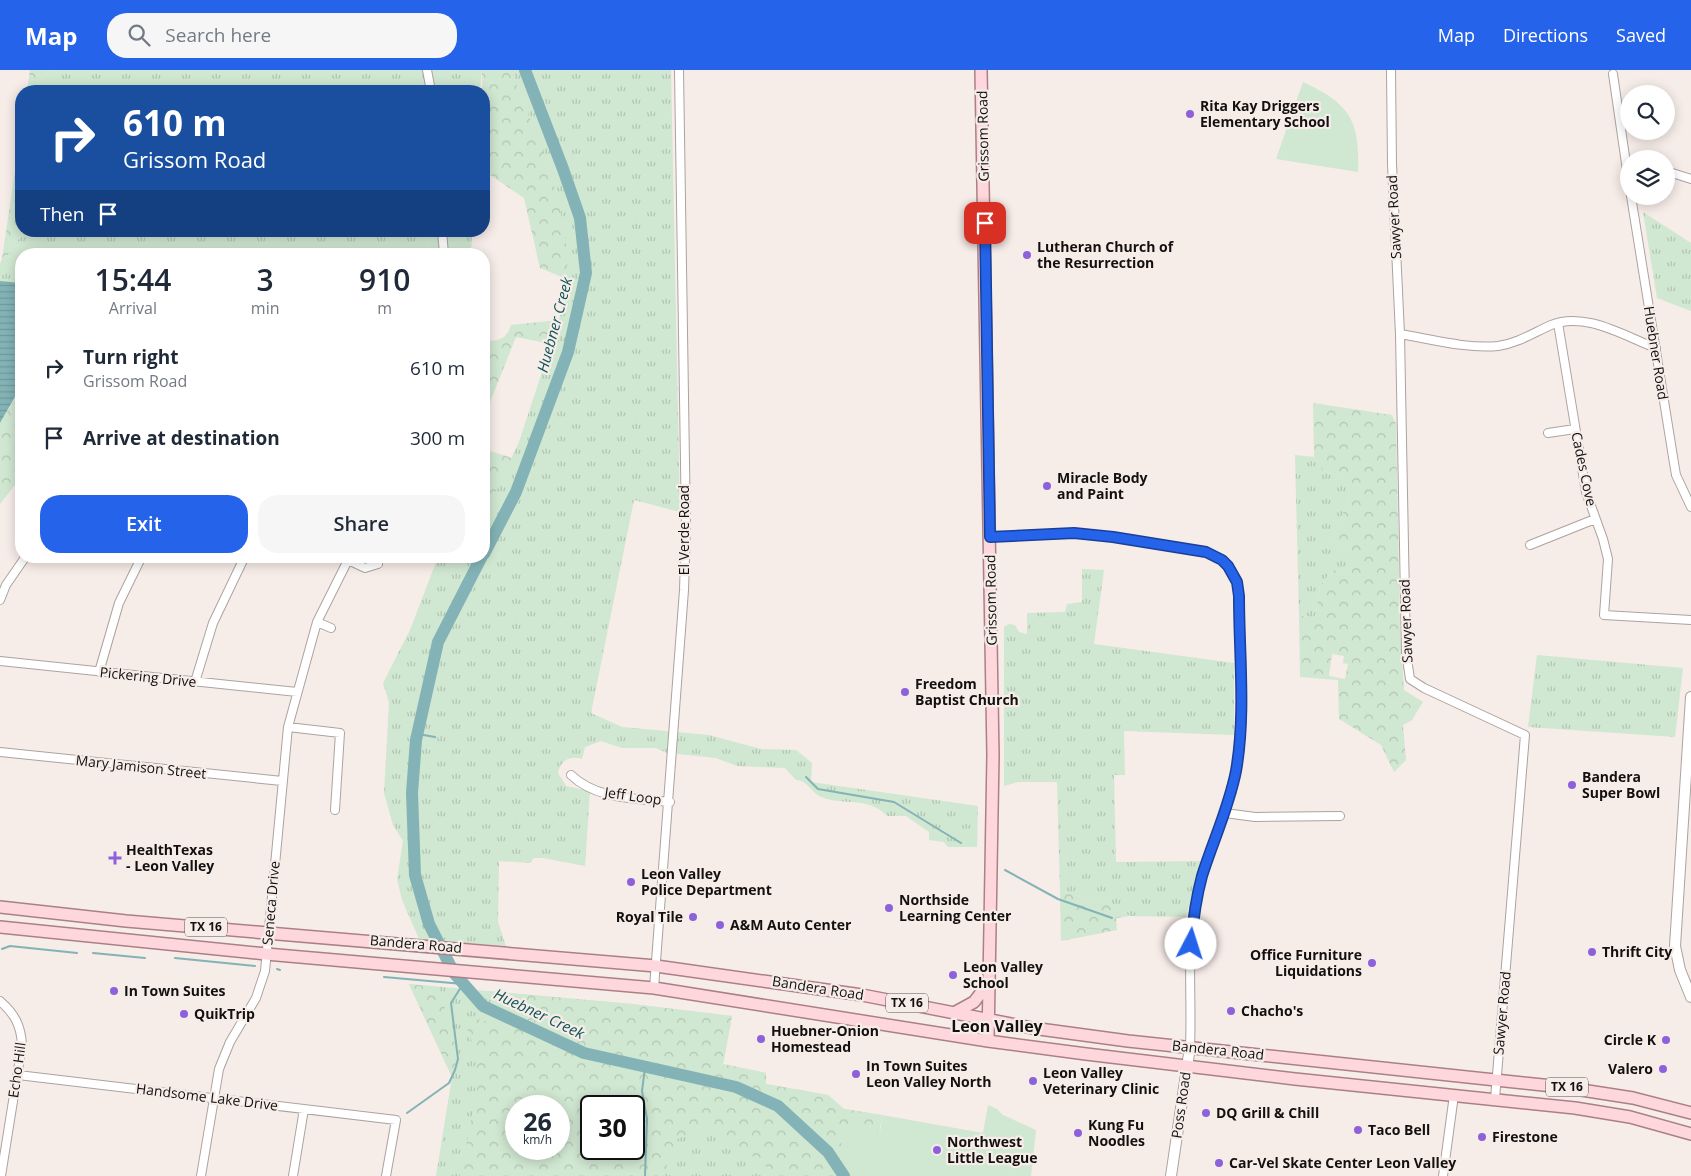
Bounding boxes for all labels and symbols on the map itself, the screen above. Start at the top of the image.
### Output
street label: Grissom Road [972,90,993,182]
place label: Rita Kay Driggers Elementary School [1200,96,1330,131]
marker: Rita Kay Driggers Elementary School [1184,108,1196,120]
street label: Sawyer Road [1382,175,1405,259]
pin [964,202,1006,244]
place label: Lutheran Church of the Resurrection [1037,237,1175,272]
marker: Lutheran Church of the Resurrection [1021,249,1033,261]
water label: Huebner Creek [532,274,577,375]
street label: Huebner Road [1640,305,1673,401]
street label: Cades Cove [1567,430,1602,508]
place label: Miracle Body and Paint [1057,468,1148,503]
marker: Miracle Body and Paint [1041,480,1053,492]
street label: El Verde Road [674,485,693,575]
street label: Grissom Road [980,554,1001,646]
street label: Sawyer Road [1395,579,1416,663]
street label: Pickering Drive [99,662,198,691]
place label: Freedom Baptist Church [915,674,1019,709]
marker: Freedom Baptist Church [899,686,911,698]
street label: Mary Jamison Street [75,750,207,783]
place label: Bandera Super Bowl [1582,767,1660,802]
marker: Bandera Super Bowl [1566,779,1578,791]
street label: Jeff Loop [601,782,663,809]
place label: HealthTexas - Leon Valley [126,840,214,875]
marker: HealthTexas - Leon Valley [108,851,122,865]
street label: Seneca Drive [257,860,284,946]
place label: Leon Valley Police Department [641,864,772,899]
marker: Leon Valley Police Department [625,876,637,888]
place label: Northside Learning Center [899,890,1012,925]
marker: Northside Learning Center [883,902,895,914]
place label: Royal Tile [616,907,683,926]
marker: Royal Tile [687,911,699,923]
place label: A&M Auto Center [730,915,852,934]
position arrow [1164,917,1216,969]
road number: TX 16 [185,918,227,936]
marker: A&M Auto Center [714,919,726,931]
street label: Bandera Road [369,930,463,957]
place label: Thrift City [1602,942,1672,961]
place label: Office Furniture Liquidations [1250,945,1362,980]
marker: Thrift City [1586,946,1598,958]
place label: Leon Valley School [963,957,1043,992]
marker: Office Furniture Liquidations [1366,957,1378,969]
marker: Leon Valley School [947,969,959,981]
street label: Sawyer Road [1488,970,1515,1056]
street label: Bandera Road [771,971,865,1004]
place label: In Town Suites [124,981,226,1000]
water label: Huebner Creek [491,983,589,1043]
marker: In Town Suites [108,985,120,997]
road number: TX 16 [886,994,928,1012]
place label: Chacho's [1241,1001,1303,1020]
place label: QuikTrip [194,1004,255,1023]
marker: Chacho's [1225,1005,1237,1017]
marker: QuikTrip [178,1008,190,1020]
district label: Leon Valley [951,1015,1044,1037]
place label: Huebner-Onion Homestead [771,1021,879,1056]
place label: Circle K [1604,1030,1657,1049]
marker: Huebner-Onion Homestead [755,1033,767,1045]
marker: Circle K [1660,1034,1672,1046]
street label: Bandera Road [1171,1035,1265,1064]
street label: Echo Hill [3,1041,30,1099]
place label: In Town Suites Leon Valley North [866,1056,991,1091]
place label: Valero [1608,1059,1653,1078]
place label: Leon Valley Veterinary Clinic [1043,1063,1159,1098]
marker: Valero [1657,1063,1669,1075]
marker: In Town Suites Leon Valley North [850,1068,862,1080]
street label: Poss Road [1166,1070,1195,1140]
marker: Leon Valley Veterinary Clinic [1027,1075,1039,1087]
street label: Handsome Lake Drive [135,1078,279,1115]
road number: TX 16 [1546,1078,1588,1096]
speed limit sign: 30 [580,1095,645,1160]
place label: DQ Grill & Chill [1216,1103,1319,1122]
marker: DQ Grill & Chill [1200,1107,1212,1119]
place label: Kung Fu Noodles [1088,1115,1145,1150]
place label: Taco Bell [1368,1120,1430,1139]
marker: Taco Bell [1352,1124,1364,1136]
marker: Kung Fu Noodles [1072,1127,1084,1139]
place label: Firestone [1492,1127,1558,1146]
marker: Firestone [1476,1131,1488,1143]
place label: Northwest Little League [947,1132,1038,1167]
marker: Northwest Little League [931,1144,943,1156]
place label: Car-Vel Skate Center Leon Valley [1229,1153,1456,1172]
marker: Car-Vel Skate Center Leon Valley [1213,1157,1225,1169]

